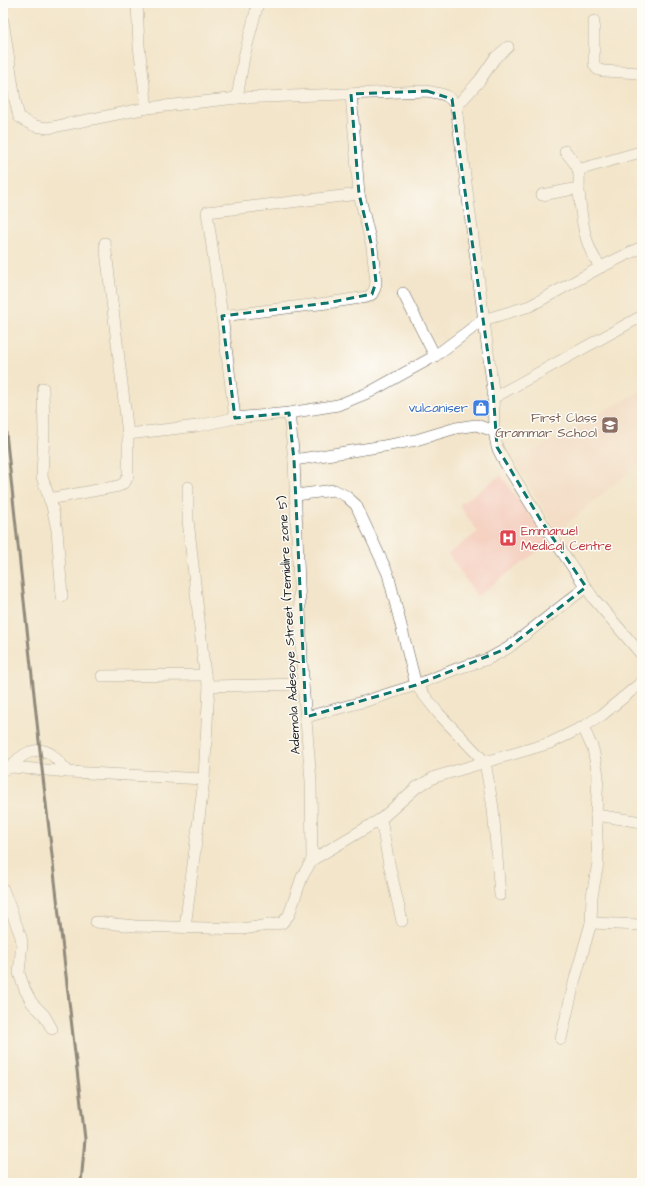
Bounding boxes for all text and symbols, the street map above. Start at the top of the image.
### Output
shop icon: vulcaniser [471,398,491,418]
place label: vulcaniser [409,399,468,417]
place label: First Class Grammar School [495,409,597,442]
school or university icon: First Class Grammar School [600,415,620,435]
street label: Ademola Adesoye Street (Temidire zone 5) [273,495,306,755]
place label: Emmanuel Medical Centre [521,522,612,555]
hospital icon: Emmanuel Medical Centre [498,528,518,548]

